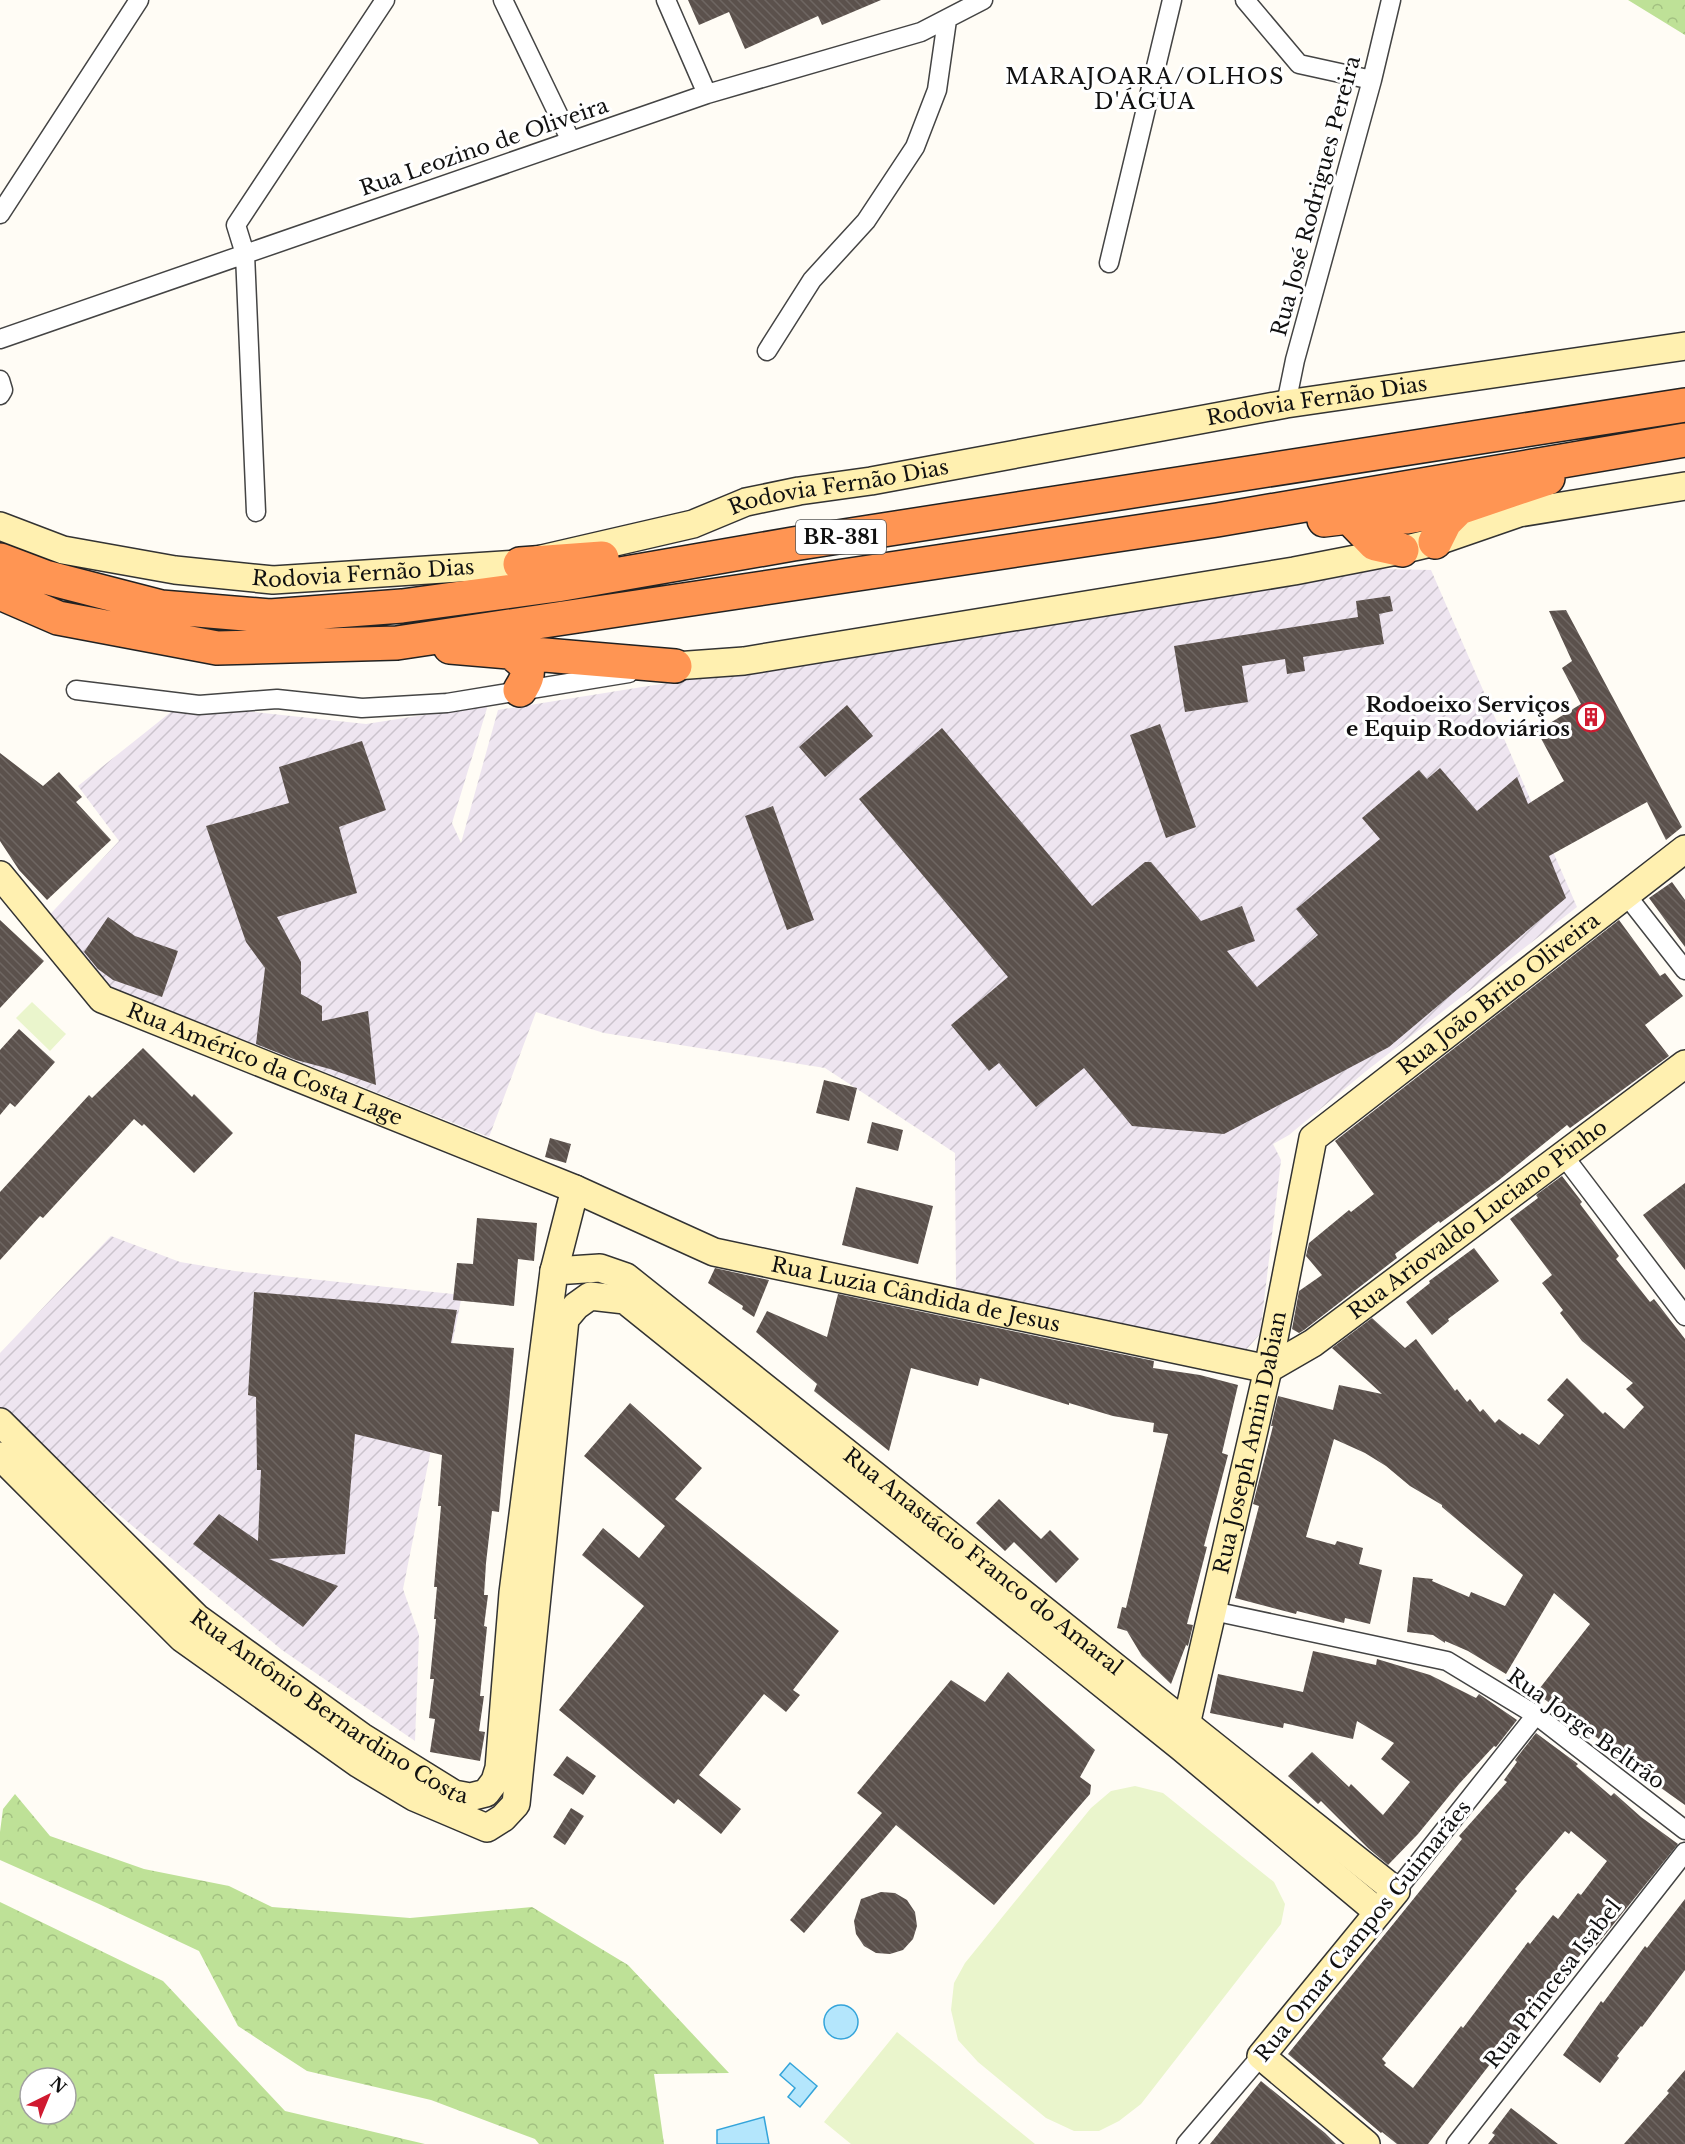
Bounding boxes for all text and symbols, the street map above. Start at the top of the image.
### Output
street label: Rua José Rodrigues Pereira [1266,53,1366,339]
district label: MARAJOARA/OLHOS D'ÁGUA [1005,63,1285,115]
street label: Rua Leozino de Oliveira [356,92,612,202]
street label: Rodovia Fernão Dias [1204,371,1429,431]
street label: Rodovia Fernão Dias [725,454,951,521]
road number: BR-381 [796,520,886,554]
street label: Rodovia Fernão Dias [251,554,475,593]
place label: Rodoeixo Serviços e Equip Rodoviários [1346,692,1570,742]
building icon: Rodoeixo Serviços e Equip Rodoviários [1575,701,1607,733]
street label: Rua João Brito Oliveira [1392,907,1605,1080]
street label: Rua Américo da Costa Lage [123,997,406,1131]
street label: Rua Ariovaldo Luciano Pinho [1343,1114,1612,1325]
street label: Rua Luzia Cândida de Jesus [769,1251,1063,1338]
street label: Rua Joseph Amin Dabian [1208,1309,1292,1577]
street label: Rua Anastácio Franco do Amaral [838,1442,1128,1681]
street label: Rua Antônio Bernardino Costa [185,1604,470,1809]
street label: Rua Jorge Beltrão [1502,1663,1670,1795]
street label: Rua Omar Campos Guimarães [1249,1795,1477,2067]
street label: Rua Princesa Isabel [1479,1894,1627,2073]
north arrow [18,2066,78,2126]
text: N [46,2073,71,2097]

